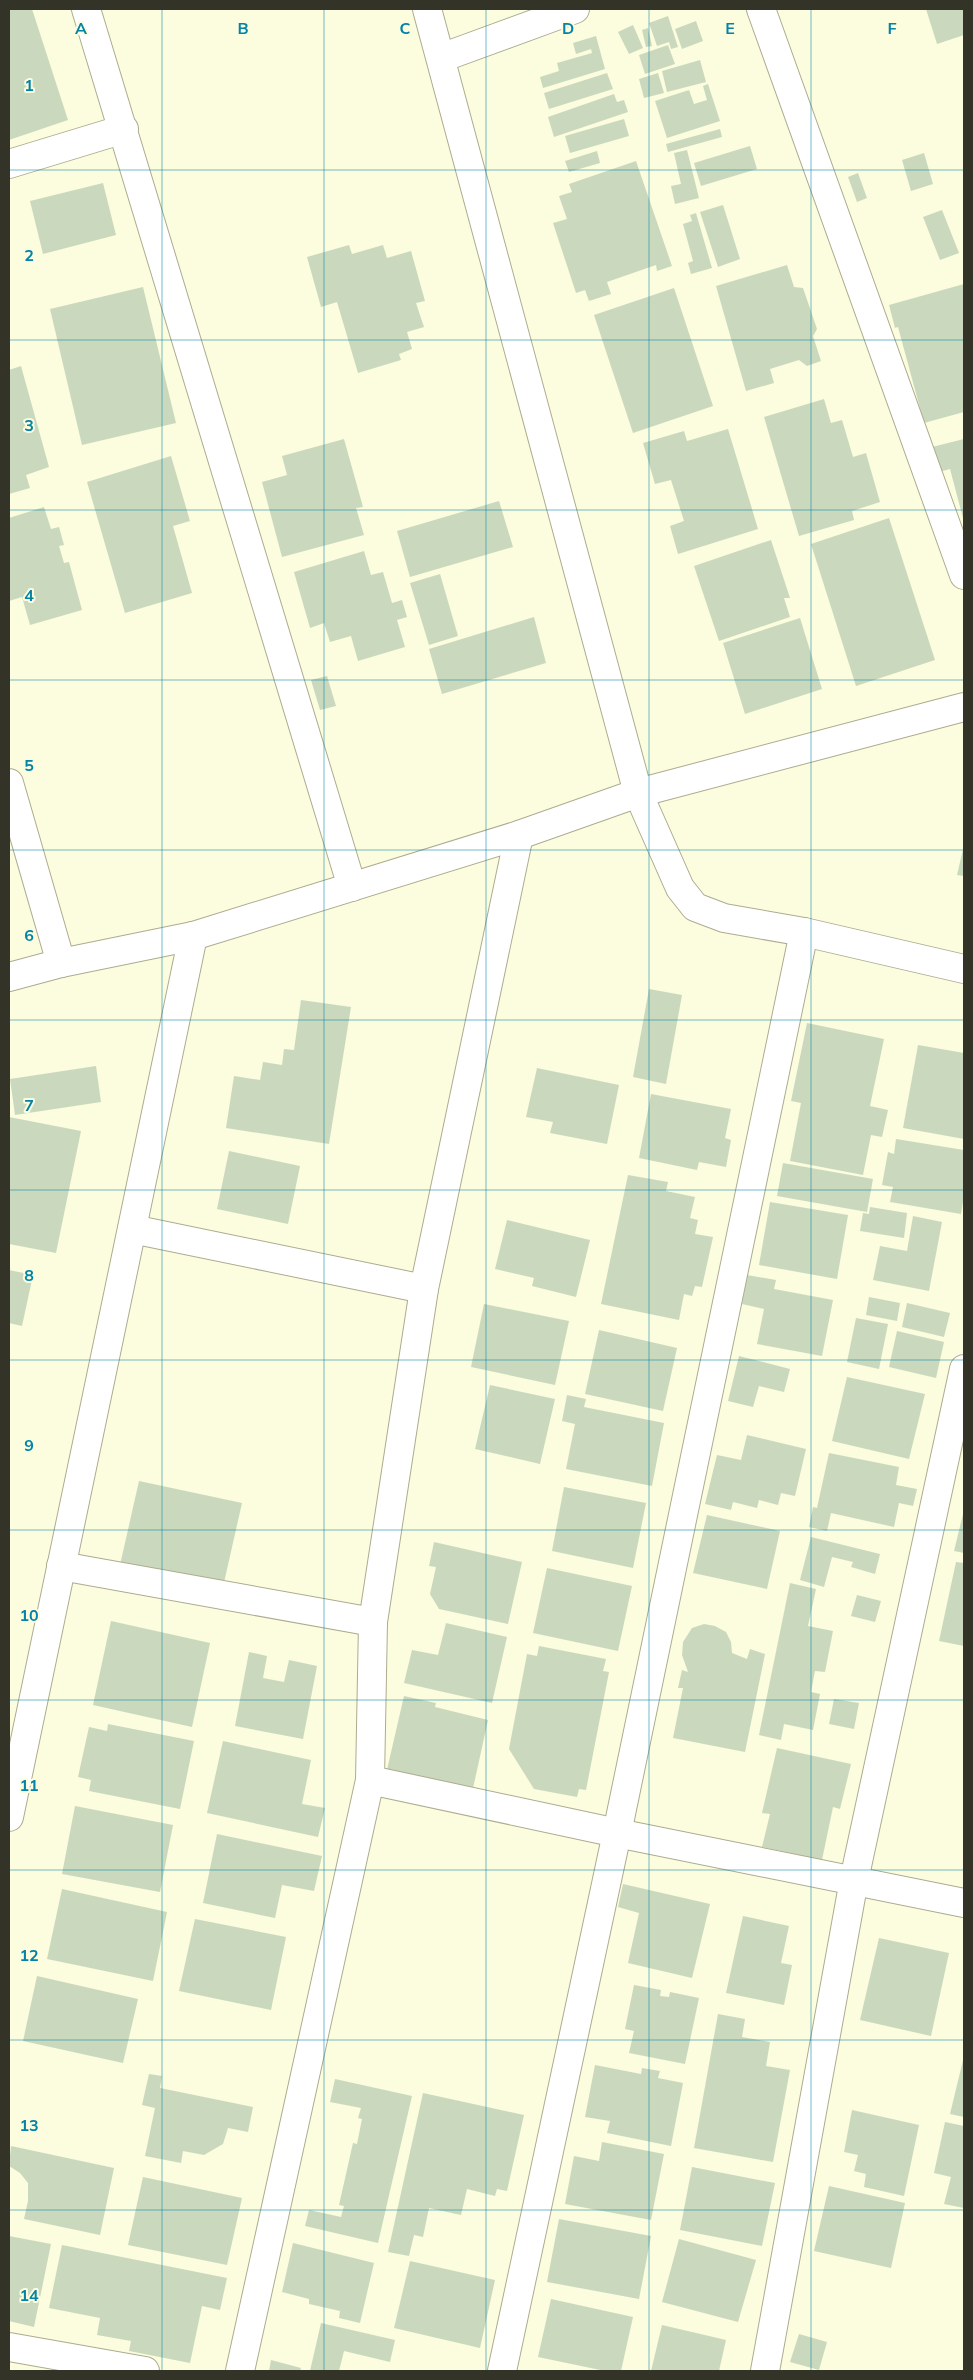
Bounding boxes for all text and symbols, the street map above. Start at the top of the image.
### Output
text: A [75,18,87,38]
text: B [237,18,249,38]
text: C [400,18,411,38]
text: D [562,18,574,38]
text: E [725,18,735,38]
text: F [887,18,897,38]
text: 1 [24,75,34,95]
text: 2 [24,245,34,265]
text: 3 [24,415,34,435]
text: 4 [24,585,34,605]
text: 5 [24,755,34,775]
text: 6 [24,925,34,945]
text: 7 [24,1095,34,1115]
text: 8 [24,1265,34,1285]
text: 9 [24,1435,34,1455]
text: 10 [19,1605,39,1625]
text: 11 [19,1775,39,1795]
text: 12 [19,1945,39,1965]
text: 13 [19,2115,39,2135]
text: 14 [19,2285,39,2305]

